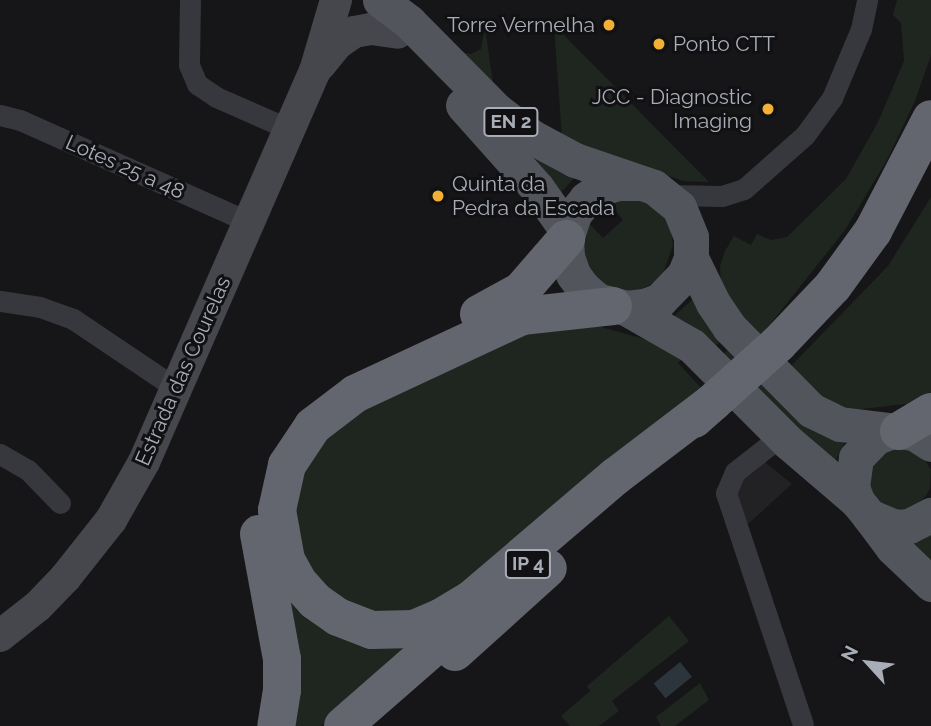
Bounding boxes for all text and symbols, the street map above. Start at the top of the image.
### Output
place label: Torre Vermelha [446,12,595,38]
marker: Torre Vermelha [601,17,617,33]
place label: Ponto CTT [673,31,775,57]
marker: Ponto CTT [651,36,667,52]
place label: JCC - Diagnostic Imaging [592,84,752,134]
marker: JCC - Diagnostic Imaging [758,99,778,119]
road number: EN 2 [483,106,539,138]
street label: Lotes 25 a 48 [62,130,188,204]
place label: Quinta da Pedra da Escada [452,171,615,221]
marker: Quinta da Pedra da Escada [430,188,446,204]
street label: Estrada das Courelas [130,272,236,470]
road number: IP 4 [504,548,552,580]
north arrow [833,628,903,698]
text: N [836,642,862,665]

